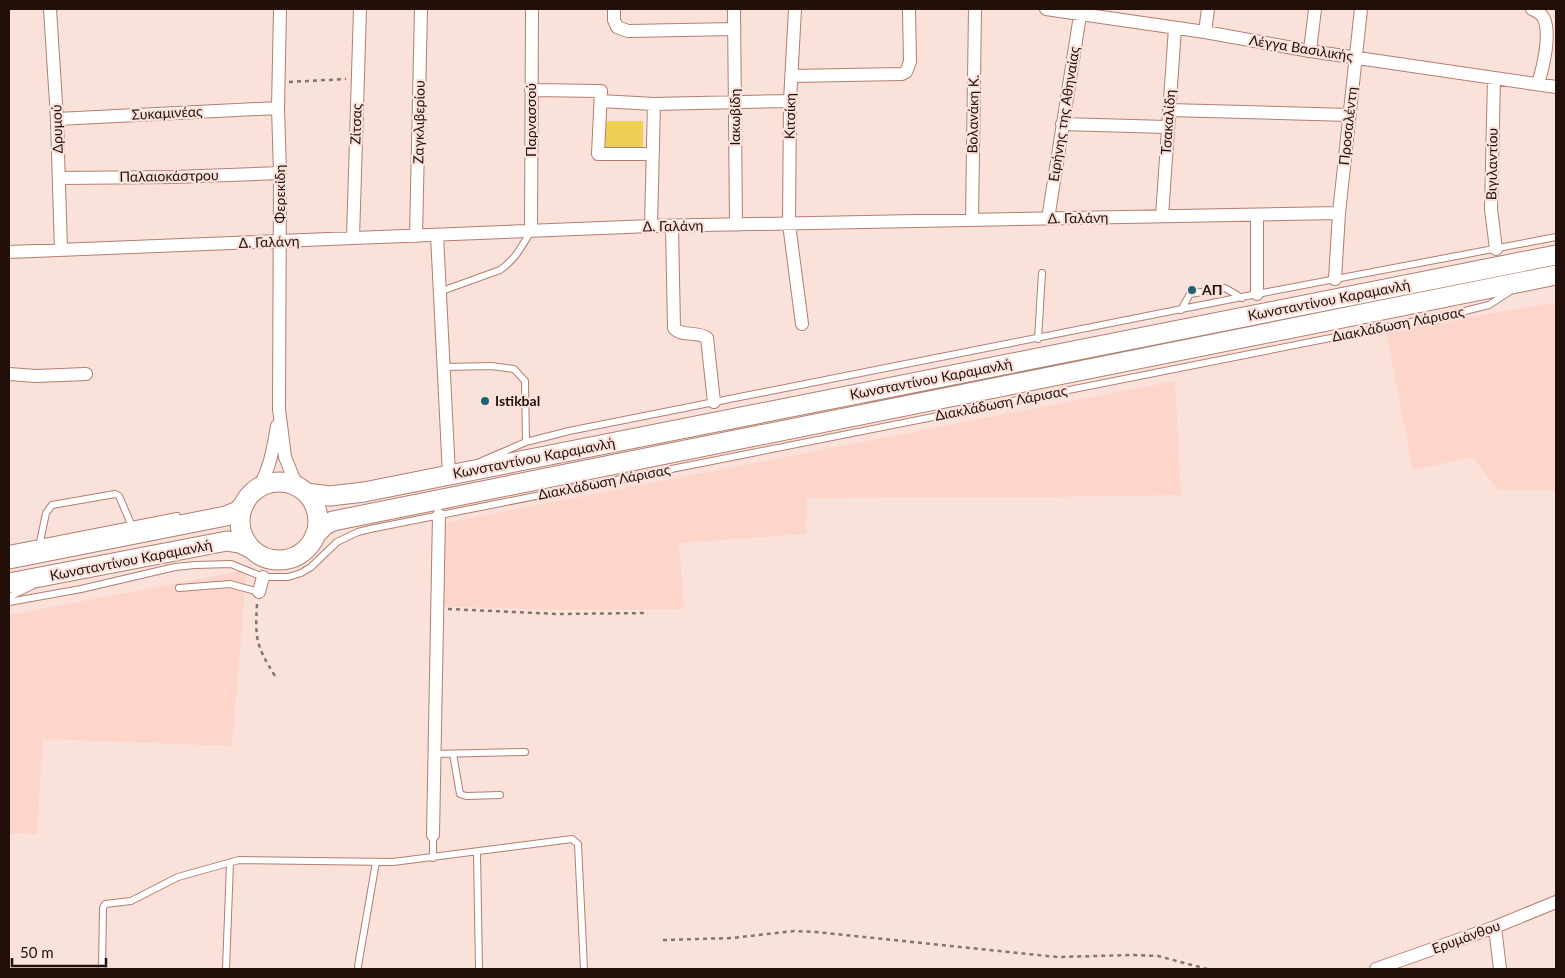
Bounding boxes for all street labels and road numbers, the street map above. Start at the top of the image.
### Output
street label: Λέγγα Βασιλικής [1248,31,1355,64]
street label: Ειρήνης της Αθηναίας [1044,45,1083,183]
street label: Βολανάκη Κ. [963,74,982,154]
street label: Ζαγκλιβερίου [409,80,428,164]
street label: Παρνασσού [522,83,539,157]
street label: Προσαλέντη [1335,86,1360,166]
street label: Ιακωβίδη [726,89,743,145]
street label: Τσακαλίδη [1157,89,1178,155]
street label: Κιτσίκη [781,93,798,139]
street label: Συκαμινέας [131,102,203,123]
street label: Ζίτσας [346,103,365,145]
street label: Δρυμού [47,104,66,154]
street label: Βιγιλαντίου [1482,128,1501,200]
street label: Φερεκίδη [271,165,288,223]
street label: Παλαιοκάστρου [119,166,219,185]
street label: Δ. Γαλάνη [1047,208,1109,227]
street label: Δ. Γαλάνη [642,216,704,235]
street label: Δ. Γαλάνη [238,232,300,251]
street label: Κωνσταντίνου Καραμανλή [1246,275,1411,324]
street label: Διακλάδωση Λάρισας [1330,302,1466,345]
street label: Κωνσταντίνου Καραμανλή [848,354,1013,403]
street label: Διακλάδωση Λάρισας [933,381,1069,424]
street label: Κωνσταντίνου Καραμανλή [451,433,616,482]
street label: Διακλάδωση Λάρισας [536,460,672,503]
street label: Κωνσταντίνου Καραμανλή [48,535,213,584]
street label: Ερυμάνθου [1429,916,1502,957]

